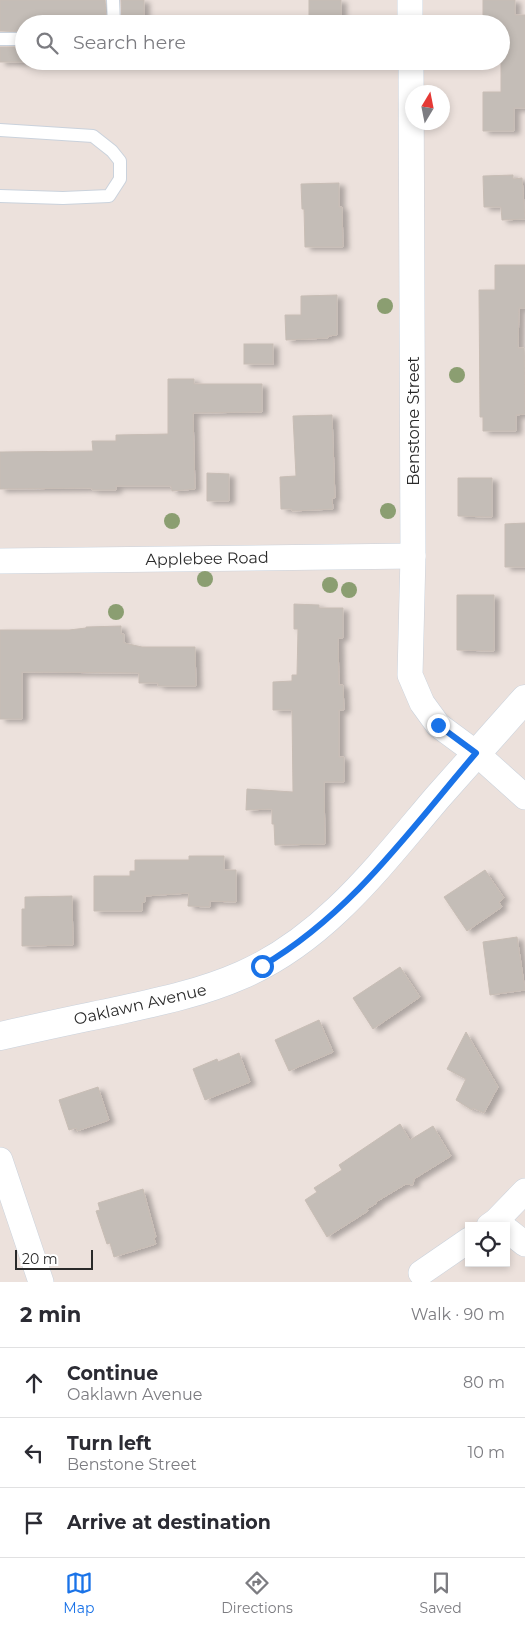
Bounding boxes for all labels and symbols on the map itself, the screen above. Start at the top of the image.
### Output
north arrow [405,85,450,130]
street label: Benstone Street [404,356,423,486]
street label: Applebee Road [145,548,269,569]
route end [427,714,450,737]
route start [251,955,274,978]
street label: Oaklawn Avenue [72,980,208,1029]
scale bar [15,1247,92,1270]

